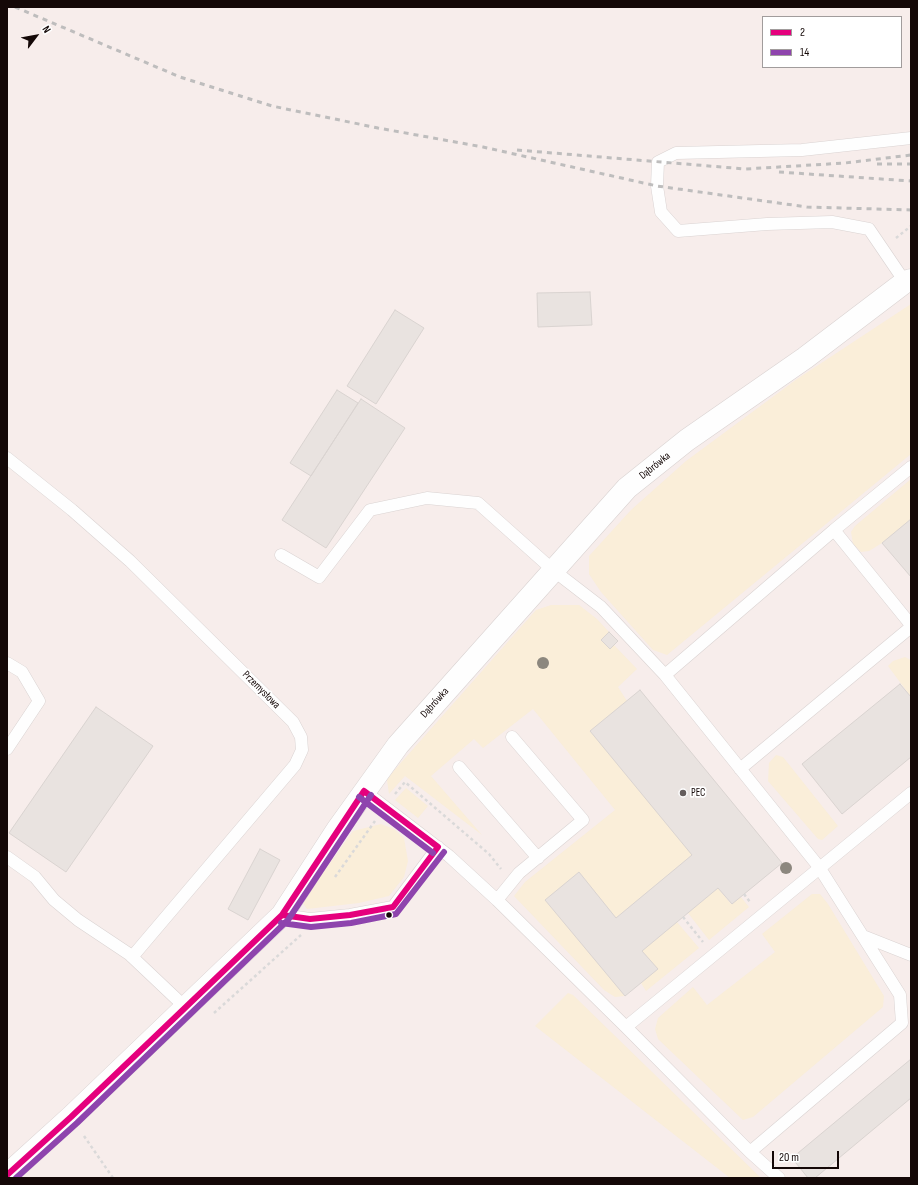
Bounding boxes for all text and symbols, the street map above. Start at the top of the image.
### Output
north arrow [16,16,56,56]
legend [762,16,902,68]
text: N [40,23,54,35]
text: 2 [800,25,805,40]
text: 14 [800,45,809,60]
street label: Dąbrówka [637,449,673,483]
street label: Przemysłowa [239,668,283,712]
street label: Dąbrówka [418,685,452,721]
place label: PEC [691,786,705,800]
marker: PEC [678,788,688,798]
unlabelled marker [384,910,394,920]
scale bar [774,1143,841,1169]
text: 20 m [779,1150,799,1165]

